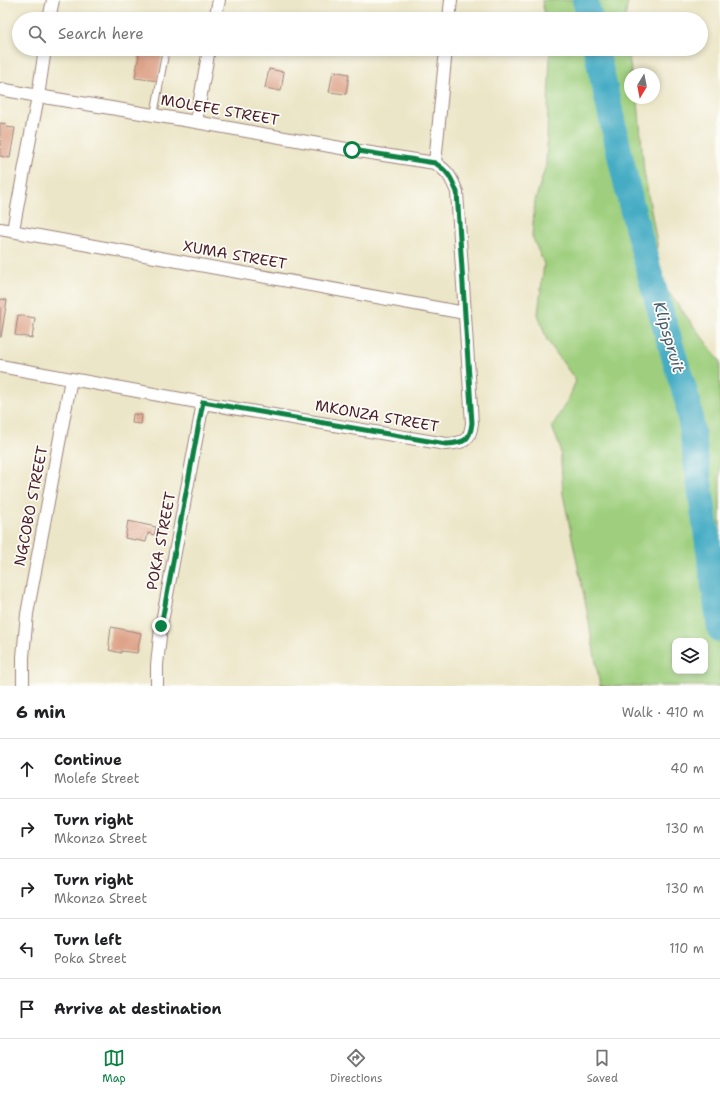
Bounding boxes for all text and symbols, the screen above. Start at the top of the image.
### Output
search box [12,12,708,56]
icon: search [26,23,48,45]
text: Search here [58,24,144,44]
north arrow [624,68,660,104]
street label: MOLEFE STREET [159,90,281,130]
route start [343,141,361,159]
street label: XUMA STREET [182,236,288,274]
water label: Klipspruit [649,299,689,375]
street label: MKONZA STREET [314,395,440,437]
street label: NGCOBO STREET [10,444,52,568]
street label: POKA STREET [142,490,180,592]
route end [152,617,170,635]
map controls [672,638,708,674]
button: layers [672,638,708,674]
text: 6 min [16,701,66,723]
text: Walk · 410 m [622,704,704,721]
text: Continue [54,750,122,770]
icon: ahead [16,758,38,780]
text: 40 m [670,760,704,777]
text: Molefe Street [54,770,140,787]
text: Turn right [54,810,134,830]
icon: right [16,818,38,840]
text: 130 m [666,820,704,837]
text: Mkonza Street [54,830,147,847]
text: Turn right [54,870,134,890]
icon: right [16,878,38,900]
text: 130 m [666,880,704,897]
text: Mkonza Street [54,890,147,907]
text: Turn left [54,930,122,950]
icon: left [16,938,38,960]
text: 110 m [669,940,704,957]
text: Poka Street [54,950,127,967]
icon: arrive [16,998,38,1020]
text: Arrive at destination [54,999,222,1019]
tab: Map [102,1047,126,1086]
tab: Directions [330,1047,382,1086]
tab: Saved [587,1047,618,1086]

